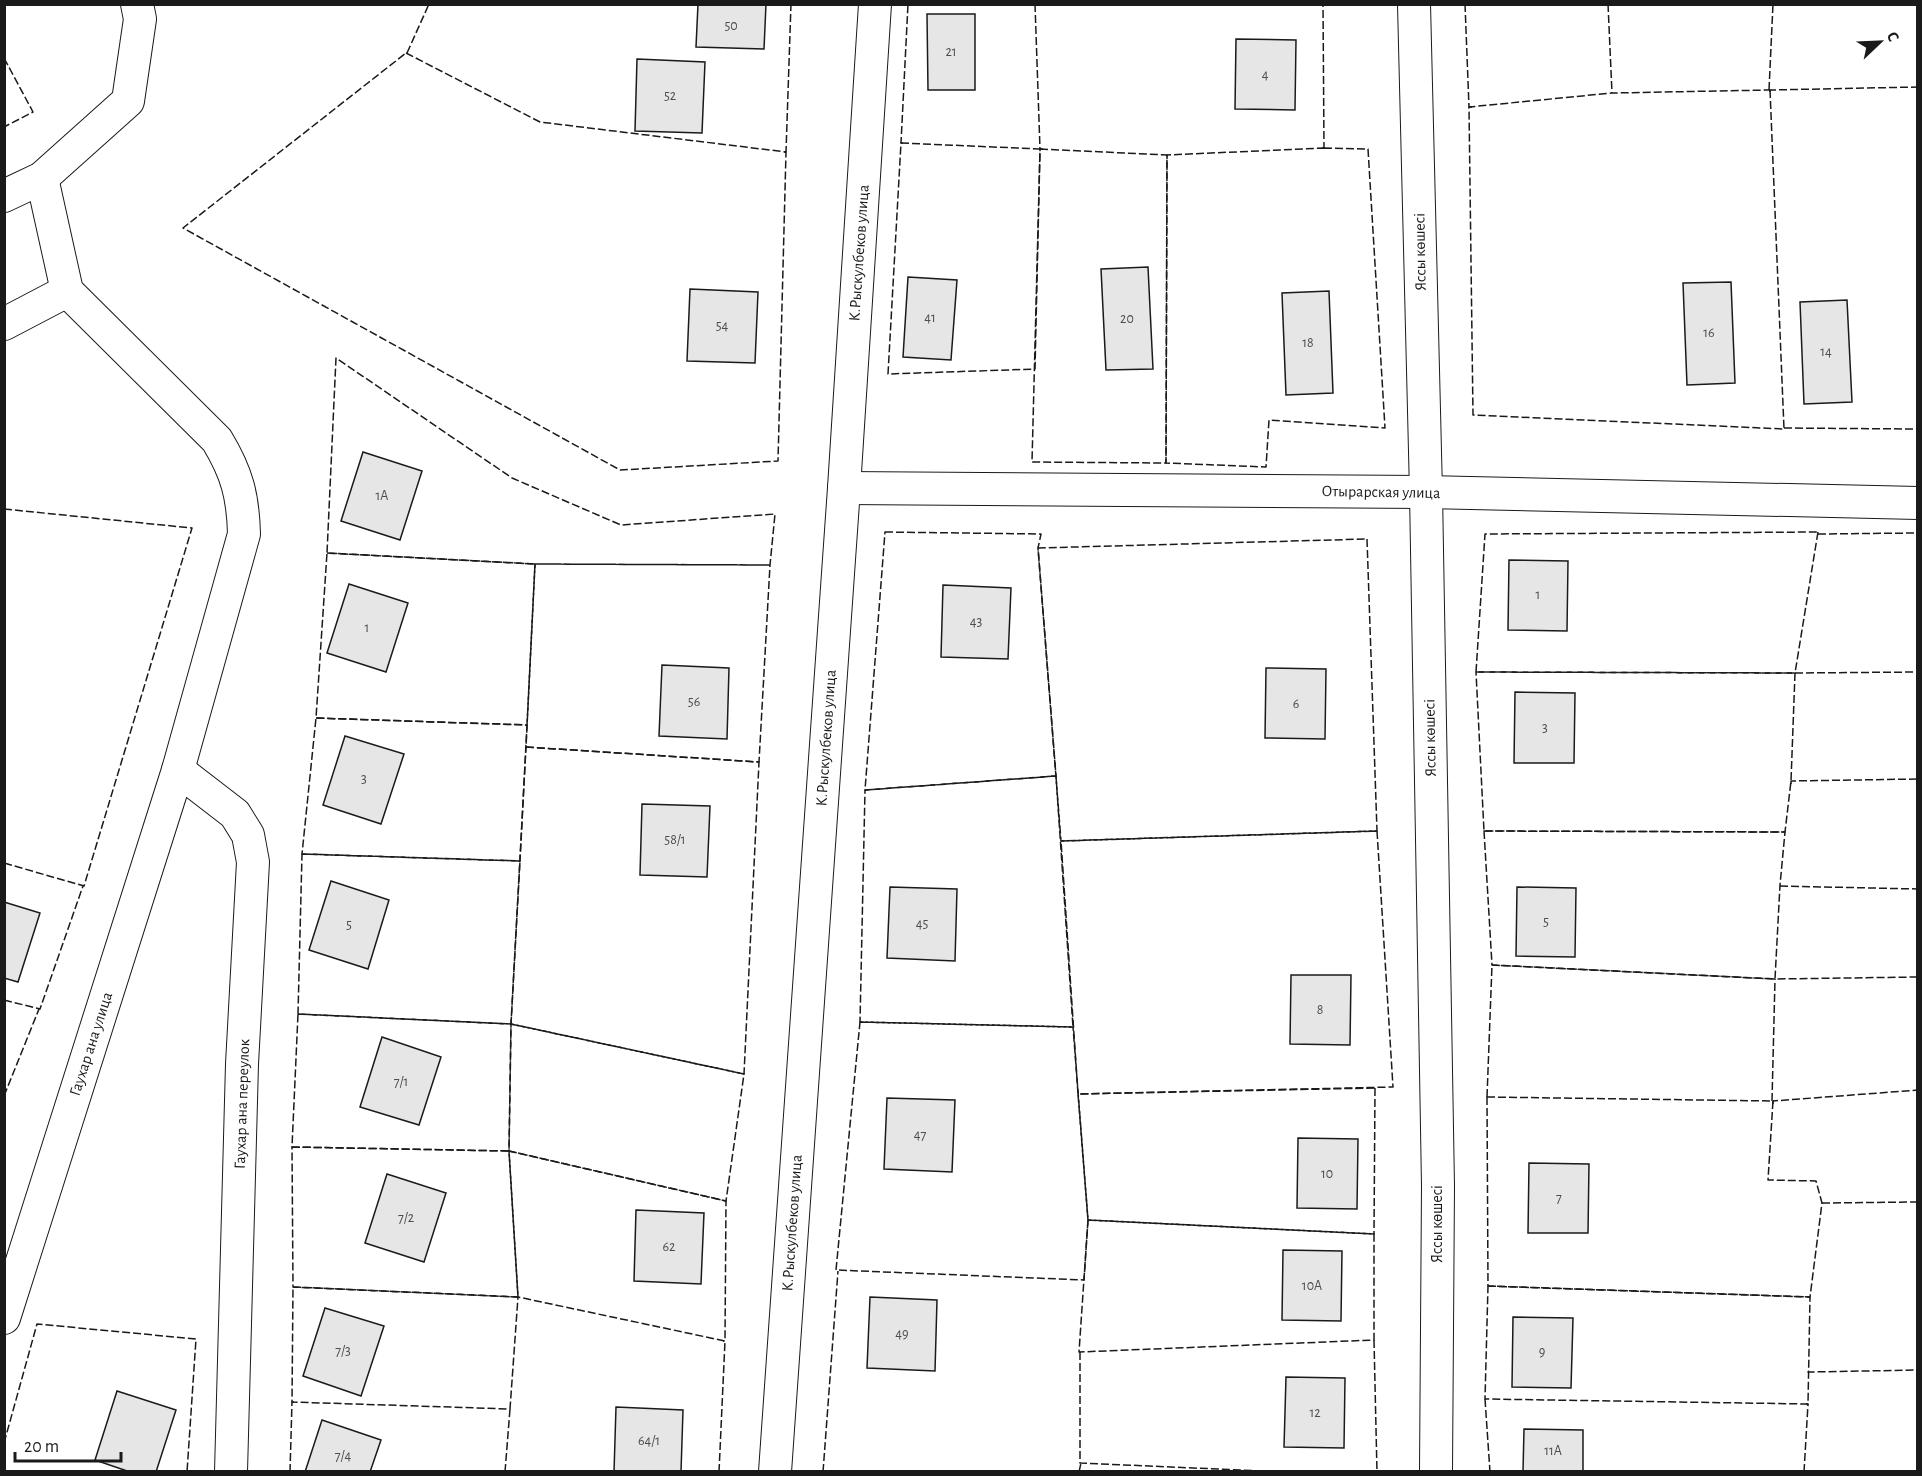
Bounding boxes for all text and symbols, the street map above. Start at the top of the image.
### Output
north arrow [1850,12,1910,72]
house number: 50 [724,19,738,33]
text: С [1884,29,1902,44]
house number: 21 [945,45,957,59]
house number: 4 [1262,68,1269,82]
house number: 52 [664,89,676,103]
street label: К.Рыскулбеков улица [846,184,873,322]
street label: Яссы көшесі [1411,213,1429,291]
house number: 41 [924,311,936,325]
house number: 20 [1120,312,1134,326]
house number: 54 [716,319,729,333]
house number: 16 [1703,326,1715,340]
house number: 18 [1302,336,1314,350]
house number: 14 [1820,345,1832,359]
street label: Отырарская улица [1322,483,1440,502]
house number: 1A [376,489,388,503]
house number: 1 [1536,588,1540,602]
house number: 43 [970,615,982,629]
house number: 1 [365,621,369,635]
street label: К.Рыскулбеков улица [813,669,840,807]
house number: 56 [688,695,700,709]
house number: 6 [1293,697,1299,711]
street label: Яссы көшесі [1421,699,1439,777]
house number: 3 [1542,721,1548,735]
house number: 3 [361,772,367,786]
house number: 58/1 [664,833,686,847]
house number: 5 [1543,915,1549,929]
house number: 45 [916,917,928,931]
house number: 5 [346,918,352,932]
street label: Гаухар ана улица [67,990,116,1098]
house number: 8 [1317,1003,1323,1017]
street label: Гаухар ана переулок [232,1038,253,1169]
house number: 7/1 [394,1075,408,1089]
house number: 47 [914,1128,926,1142]
street label: К.Рыскулбеков улица [779,1154,806,1292]
house number: 10 [1321,1167,1333,1181]
street label: Яссы көшесі [1429,1185,1445,1263]
house number: 7 [1556,1191,1562,1205]
house number: 7/2 [398,1211,414,1225]
house number: 62 [663,1240,675,1254]
house number: 10A [1302,1279,1322,1293]
house number: 49 [895,1327,909,1341]
house number: 7/3 [335,1344,351,1358]
house number: 9 [1539,1345,1545,1359]
house number: 12 [1309,1406,1321,1420]
scale bar [15,1425,122,1463]
house number: 64/1 [638,1434,660,1448]
text: 20 m [24,1438,59,1456]
house number: 11A [1544,1444,1562,1458]
house number: 7/4 [335,1449,352,1463]

